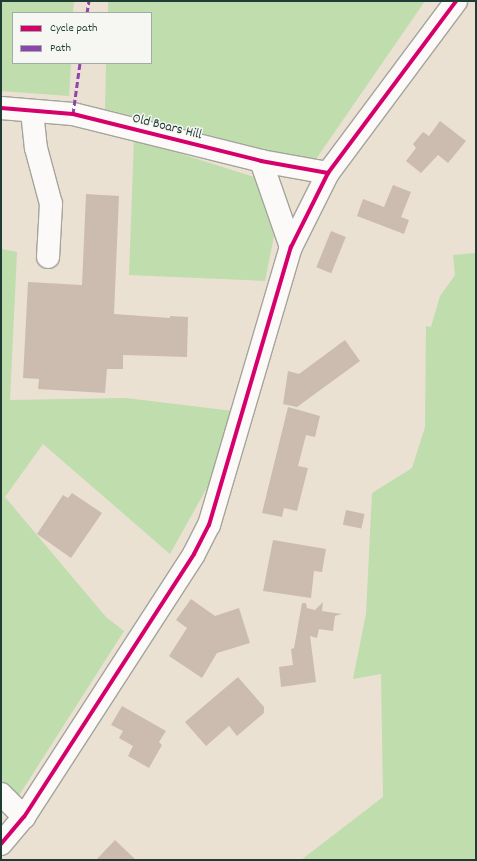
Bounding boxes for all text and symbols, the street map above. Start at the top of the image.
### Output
legend [12,12,152,64]
text: Cycle path [50,20,98,37]
text: Path [50,40,71,57]
street label: Old Boars Hill [130,110,204,144]

